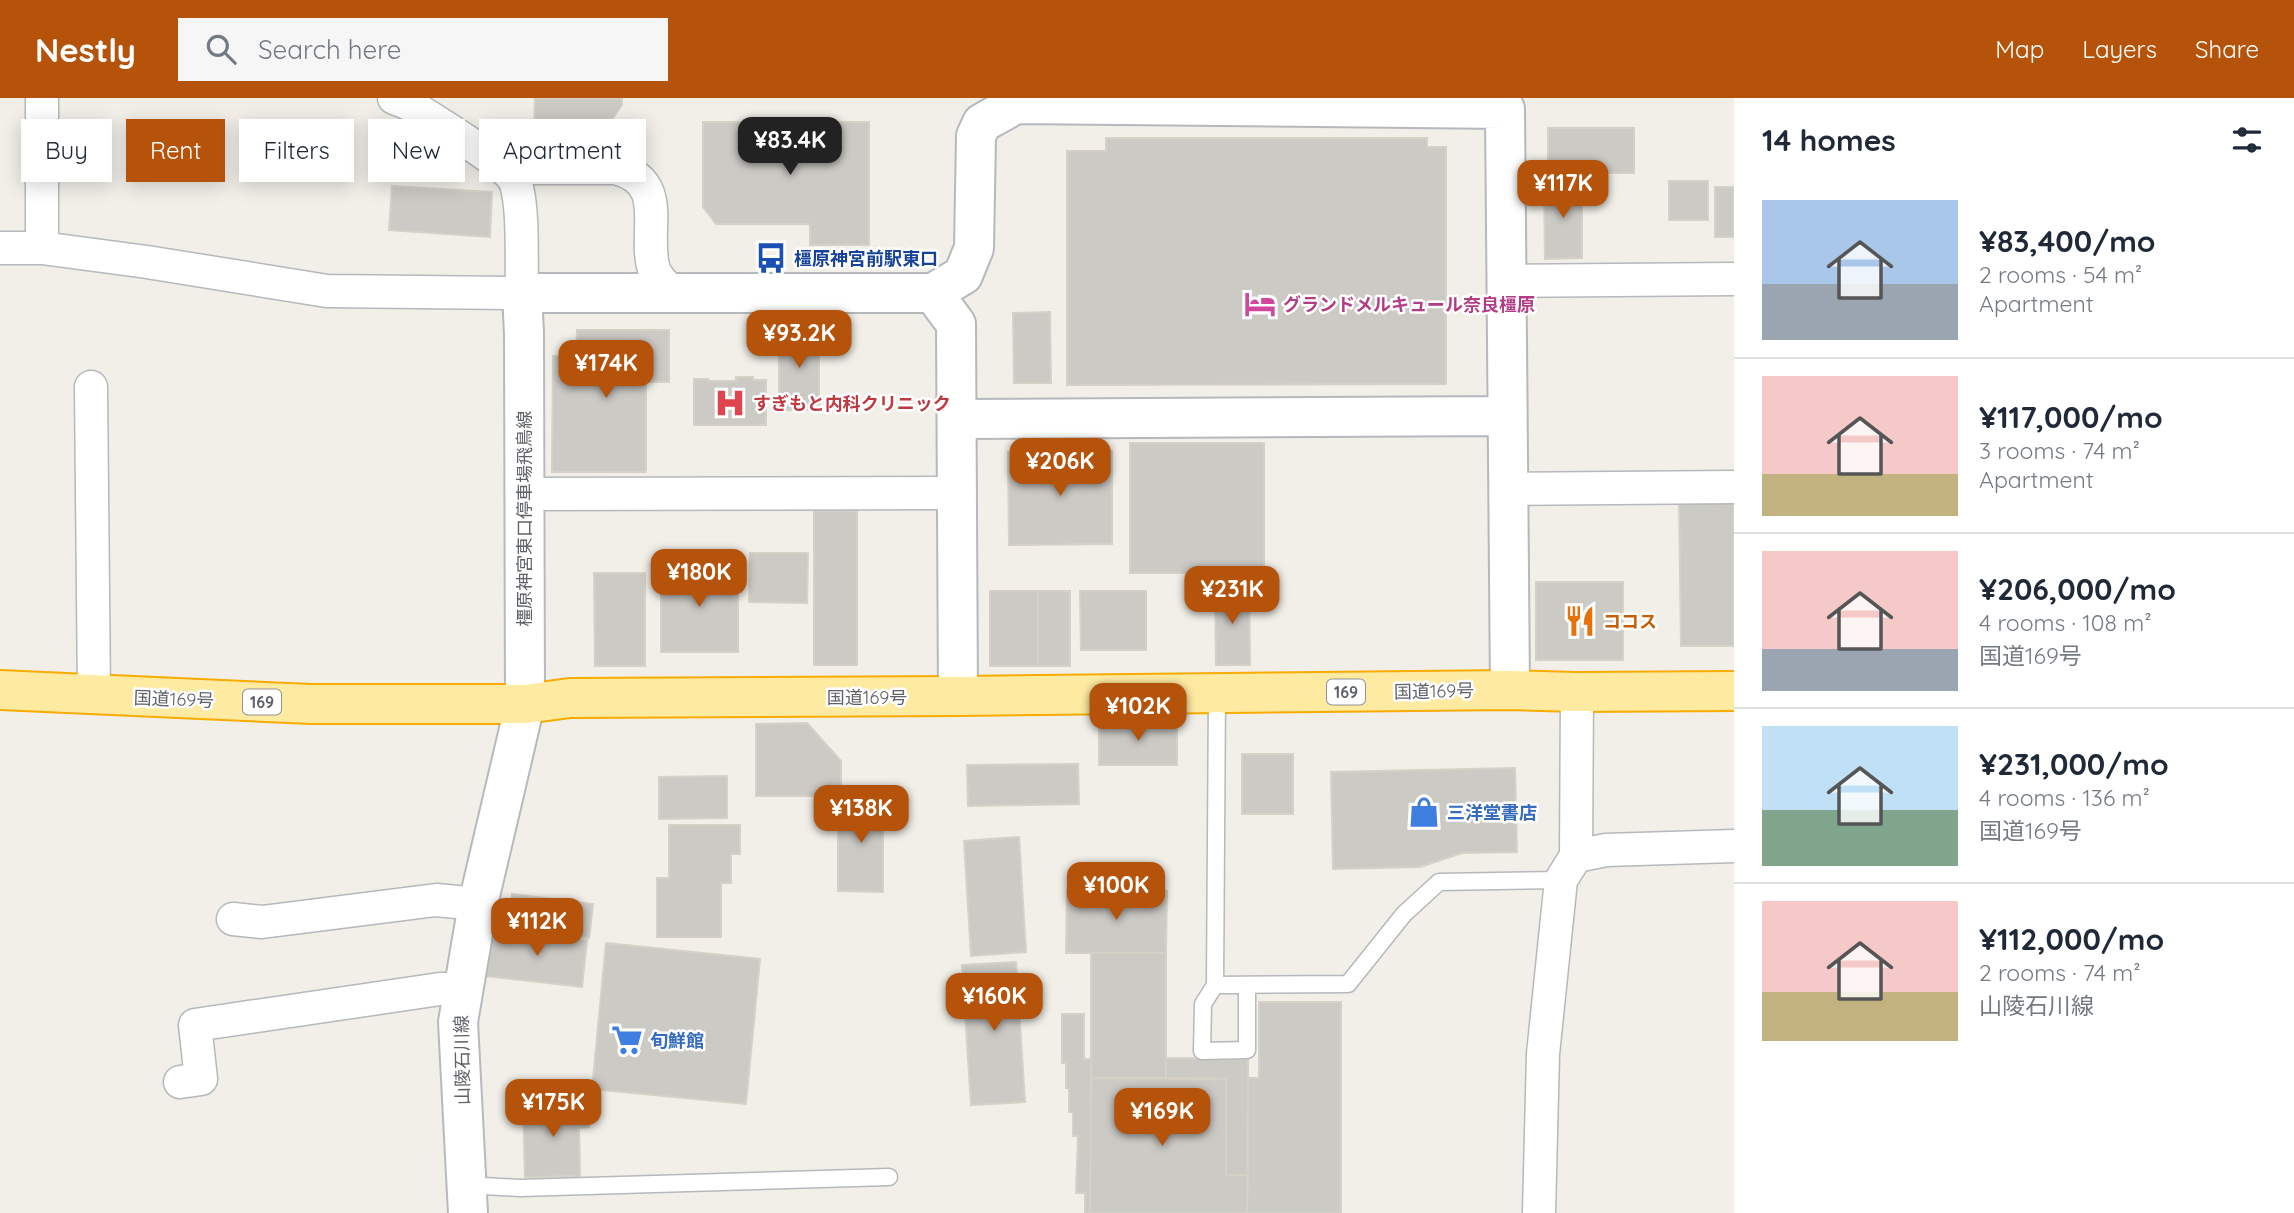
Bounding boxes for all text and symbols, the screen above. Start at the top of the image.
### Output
search box [178,18,668,81]
text: Nestly [35,29,136,70]
icon: search [202,30,240,68]
text: Search here [258,33,401,66]
text: Map [1995,34,2044,64]
text: Layers [2082,34,2157,64]
text: Share [2195,34,2259,64]
pin: ¥83.4K [733,118,847,177]
chip: Buy [21,119,112,182]
chip: Rent [126,119,225,182]
chip: Filters [239,119,354,182]
chip: New [368,119,465,182]
chip: Apartment [479,119,646,182]
text: 14 homes [1762,121,1896,159]
icon: filters [2228,121,2266,159]
text: ¥83.4K [754,125,826,154]
pin: ¥117K [1514,160,1612,220]
text: ¥117K [1533,168,1593,197]
text: ¥83,400/mo [1979,222,2156,260]
icon: home [1818,228,1902,312]
bus stop icon: 橿原神宮前駅東口 [754,241,788,275]
place label: 橿原神宮前駅東口 [794,247,938,270]
text: 2 rooms · 54 m² [1979,260,2142,289]
hotel icon: グランドメルキュール奈良橿原 [1243,287,1277,321]
text: Apartment [1979,289,2093,318]
place label: グランドメルキュール奈良橿原 [1283,293,1535,316]
pin: ¥93.2K [742,310,856,370]
text: ¥93.2K [762,318,836,347]
pin: ¥174K [557,341,655,400]
text: ¥174K [575,348,637,377]
hospital icon: すぎもと内科クリニック [713,386,747,420]
place label: すぎもと内科クリニック [753,392,951,415]
text: ¥117,000/mo [1979,398,2163,436]
icon: home [1818,404,1902,488]
street label: 橿原神宮東口停車場飛鳥線 [513,411,536,627]
text: 3 rooms · 74 m² [1979,436,2140,465]
pin: ¥206K [1011,438,1109,498]
text: ¥206K [1026,446,1094,475]
text: Apartment [1979,465,2093,494]
pin: ¥180K [650,550,748,609]
text: ¥180K [667,557,731,586]
pin: ¥231K [1183,566,1281,626]
text: ¥206,000/mo [1979,570,2176,608]
text: ¥231K [1200,574,1264,603]
icon: home [1818,579,1902,663]
restaurant icon: ココス [1563,604,1597,638]
text: 4 rooms · 108 m² [1979,608,2152,637]
place label: ココス [1603,610,1657,633]
text: 国道169号 [1979,641,2082,670]
street label: 国道169号 [1394,679,1474,703]
road number: 169 [1327,680,1365,705]
pin: ¥102K [1089,684,1187,743]
street label: 国道169号 [133,686,215,712]
street label: 国道169号 [827,686,907,709]
road number: 169 [243,690,281,715]
text: ¥102K [1106,691,1170,720]
text: ¥231,000/mo [1979,745,2169,783]
icon: home [1818,754,1902,838]
text: 4 rooms · 136 m² [1979,783,2150,812]
pin: ¥138K [812,786,910,845]
text: ¥138K [830,793,892,822]
shop icon: 三洋堂書店 [1407,795,1441,829]
place label: 三洋堂書店 [1447,801,1537,824]
text: 国道169号 [1979,816,2082,845]
pin: ¥100K [1067,862,1165,922]
text: ¥100K [1083,870,1149,899]
pin: ¥112K [488,898,586,958]
text: ¥112K [507,906,567,935]
text: ¥112,000/mo [1979,920,2164,958]
icon: home [1818,929,1902,1013]
text: 2 rooms · 74 m² [1979,958,2141,987]
pin: ¥160K [945,974,1043,1033]
text: ¥160K [962,981,1026,1010]
text: 山陵石川線 [1979,991,2094,1020]
street label: 山陵石川線 [450,1015,474,1105]
supermarket icon: 旬鮮館 [610,1023,644,1057]
place label: 旬鮮館 [650,1029,704,1052]
pin: ¥175K [504,1080,602,1139]
text: ¥175K [521,1087,585,1116]
pin: ¥169K [1113,1088,1211,1148]
text: ¥169K [1130,1096,1194,1125]

